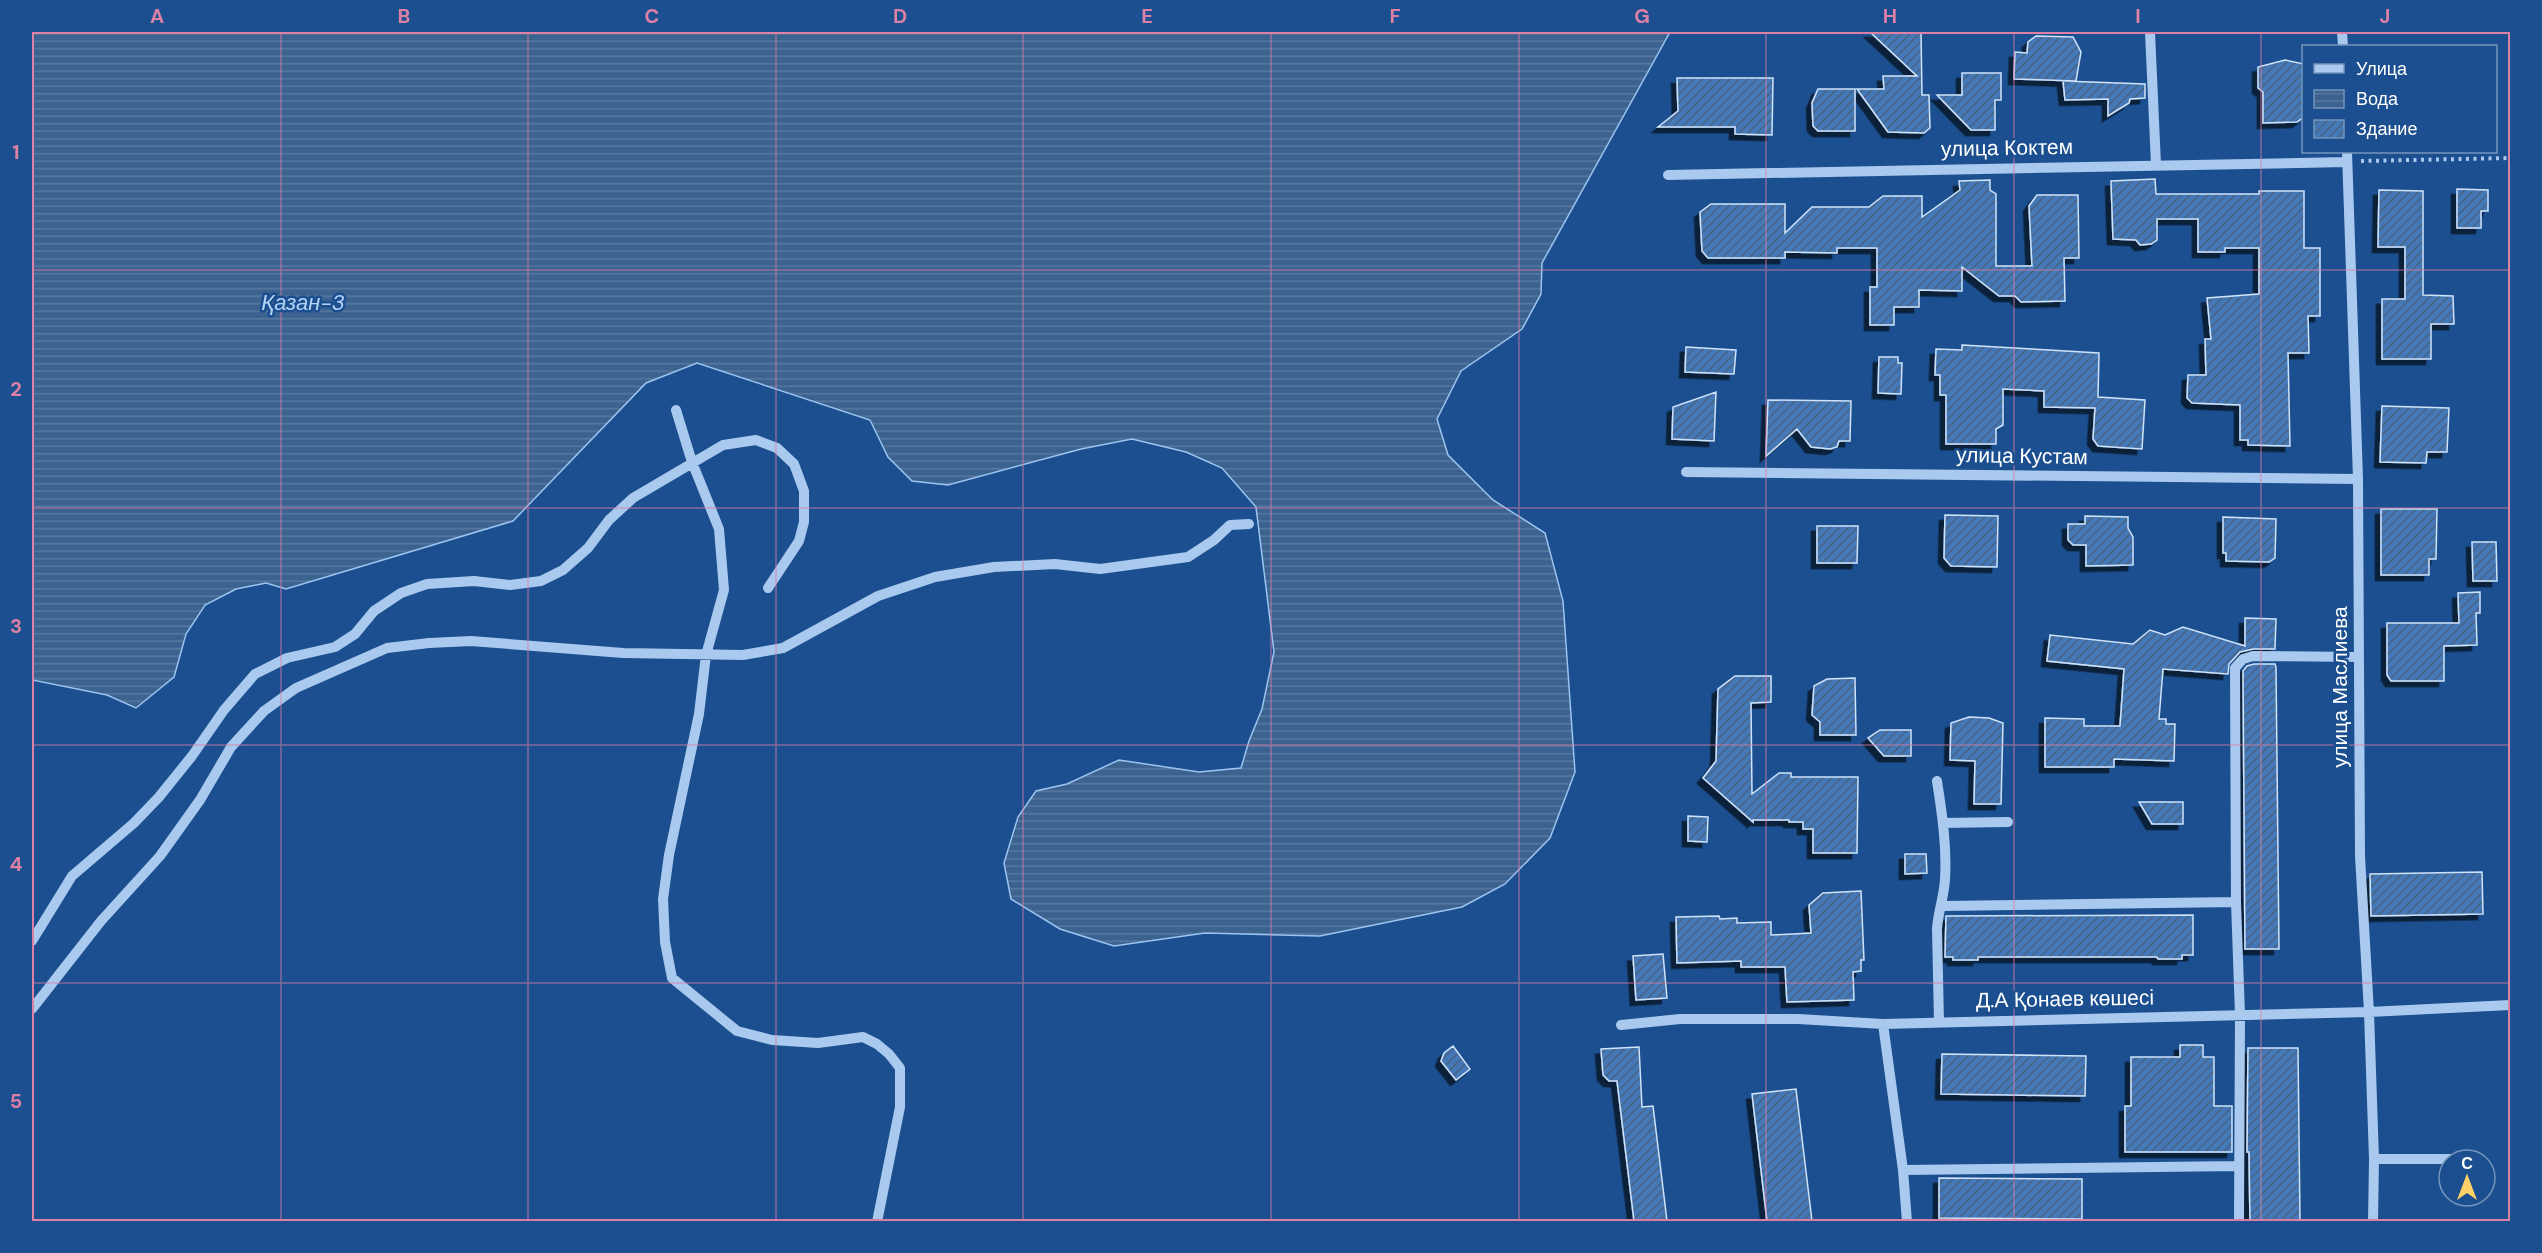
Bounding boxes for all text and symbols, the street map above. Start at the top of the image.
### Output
text: A [150,3,164,29]
text: B [398,3,410,29]
text: C [645,3,659,29]
text: D [893,3,907,29]
text: E [1141,3,1153,29]
text: F [1389,3,1401,29]
text: G [1634,3,1650,29]
text: H [1883,3,1897,29]
text: I [2135,3,2141,29]
text: J [2380,3,2390,29]
legend [2302,45,2497,153]
text: Улица [2356,57,2408,81]
text: Вода [2356,87,2399,111]
text: Здание [2356,117,2417,141]
street label: улица Коктем [1941,133,2073,163]
text: 1 [12,139,20,165]
water label: Қазан-3 [261,288,345,317]
text: 2 [10,376,22,402]
street label: улица Кустам [1956,441,2088,471]
street label: улица Маслиева [2326,606,2354,768]
text: 3 [10,613,22,639]
text: 4 [10,851,23,877]
street label: Д.А Қонаев көшесі [1976,983,2154,1015]
text: 5 [10,1088,22,1114]
north arrow [2437,1148,2497,1208]
text: С [2461,1153,2473,1174]

